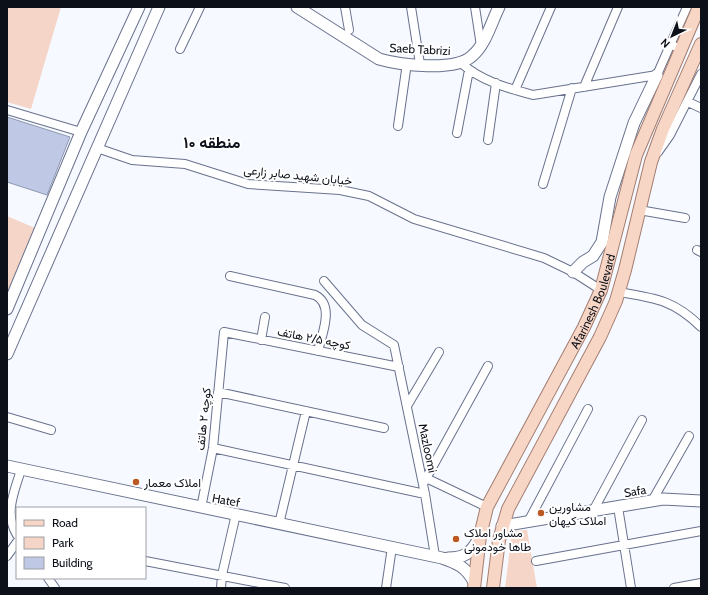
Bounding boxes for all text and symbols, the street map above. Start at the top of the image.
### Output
north arrow [652,16,692,56]
text: N [658,36,673,51]
street label: Saeb Tabrizi [389,40,451,58]
district label: منطقه ۱۰ [184,133,241,152]
street label: خیابان شهید صابر زارعی [243,162,353,189]
street label: Afarinesh Boulevard [566,252,618,351]
street label: کوچه ۲/۵ هاتف [276,324,352,353]
street label: کوچه ۲ هاتف [192,387,215,451]
street label: Mazloomi [415,422,441,474]
place label: املاک معمار [143,475,201,491]
marker: املاک معمار [131,477,141,487]
street label: Safa [623,482,647,500]
street label: Hatef [211,490,241,510]
place label: مشاورین املاک کیهان [549,499,606,529]
legend [16,507,146,579]
marker: مشاورین املاک کیهان [536,508,546,518]
text: Road [52,515,78,530]
place label: مشاور املاک طاها خودمونی [464,525,531,555]
marker: مشاور املاک طاها خودمونی [451,534,461,544]
text: Park [52,535,74,550]
text: Building [52,555,94,570]

